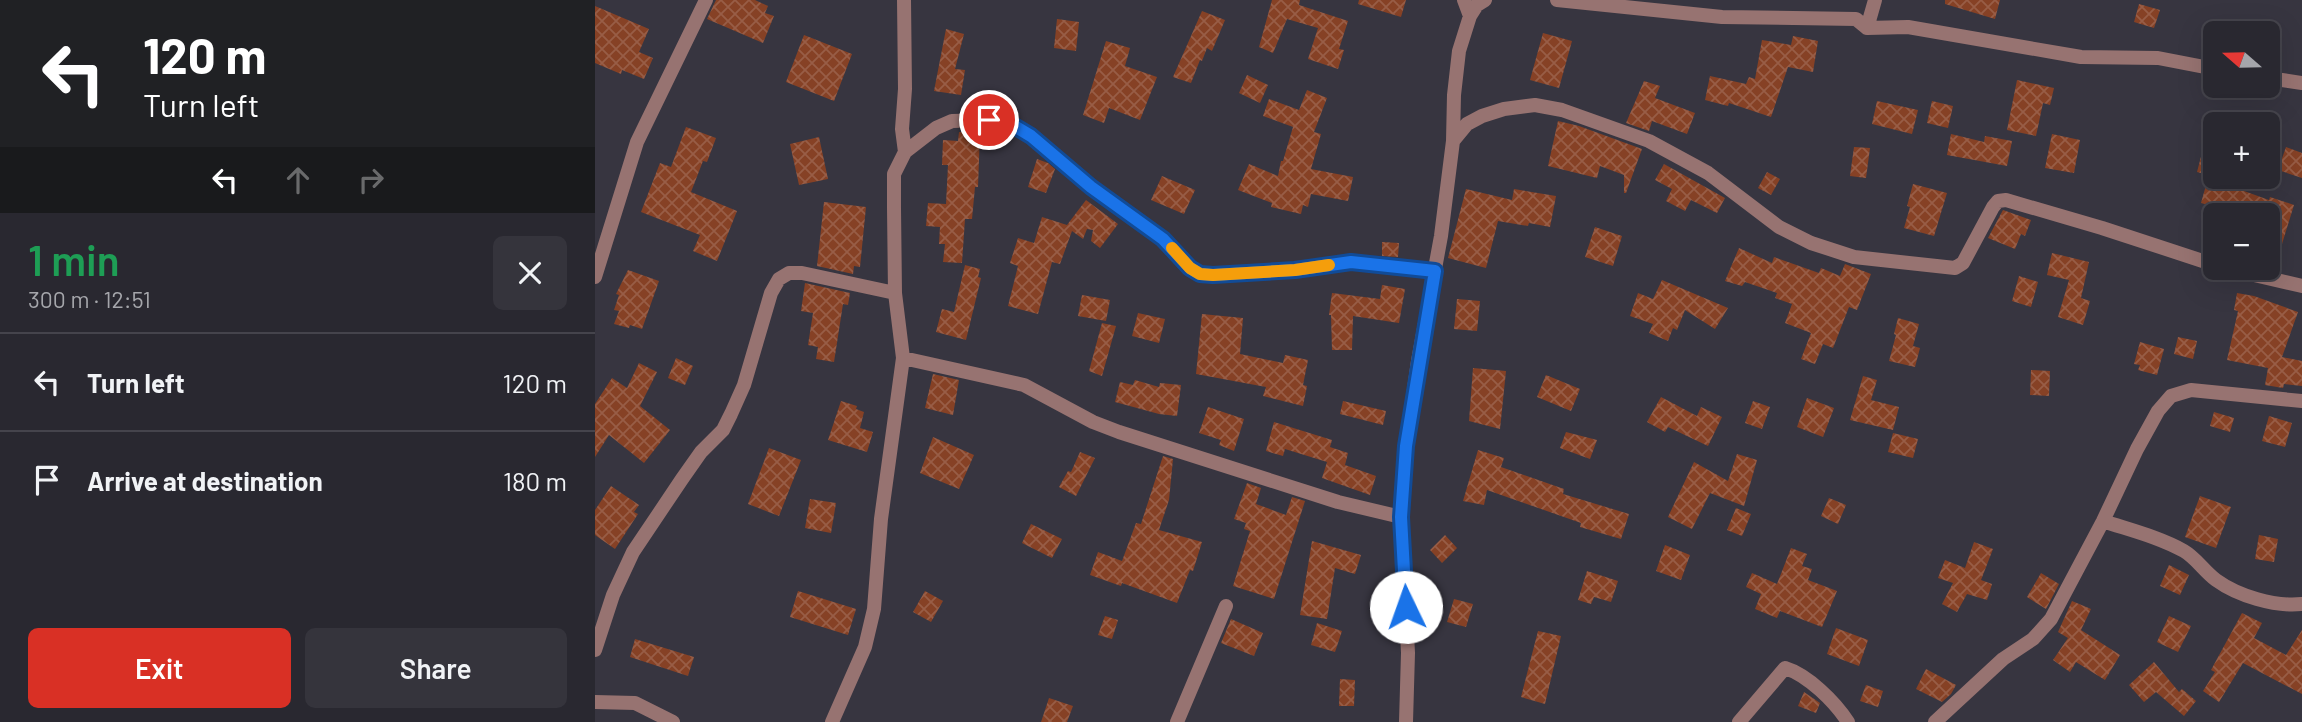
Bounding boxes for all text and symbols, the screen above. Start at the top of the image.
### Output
north arrow [2203,21,2280,98]
map controls [2203,21,2280,280]
text: 120 m [143,25,266,84]
icon: left [28,28,119,119]
text: Turn left [143,85,260,123]
pin [959,90,1019,150]
icon: arrive [970,101,1008,139]
button: + [2203,112,2280,189]
icon: left [206,161,244,199]
icon: ahead [279,161,317,199]
icon: right [352,161,390,199]
button: − [2203,203,2280,280]
text: 1 min [28,234,120,284]
button: close [493,236,567,310]
text: 300 m · 12:51 [28,285,151,313]
icon: left [28,363,66,401]
text: Turn left [87,367,185,398]
text: 120 m [503,367,567,398]
icon: arrive [28,461,66,499]
text: Arrive at destination [87,465,323,496]
text: 180 m [503,465,567,496]
position arrow [1369,570,1443,644]
button: Exit [28,628,291,708]
button: Share [305,628,567,708]

